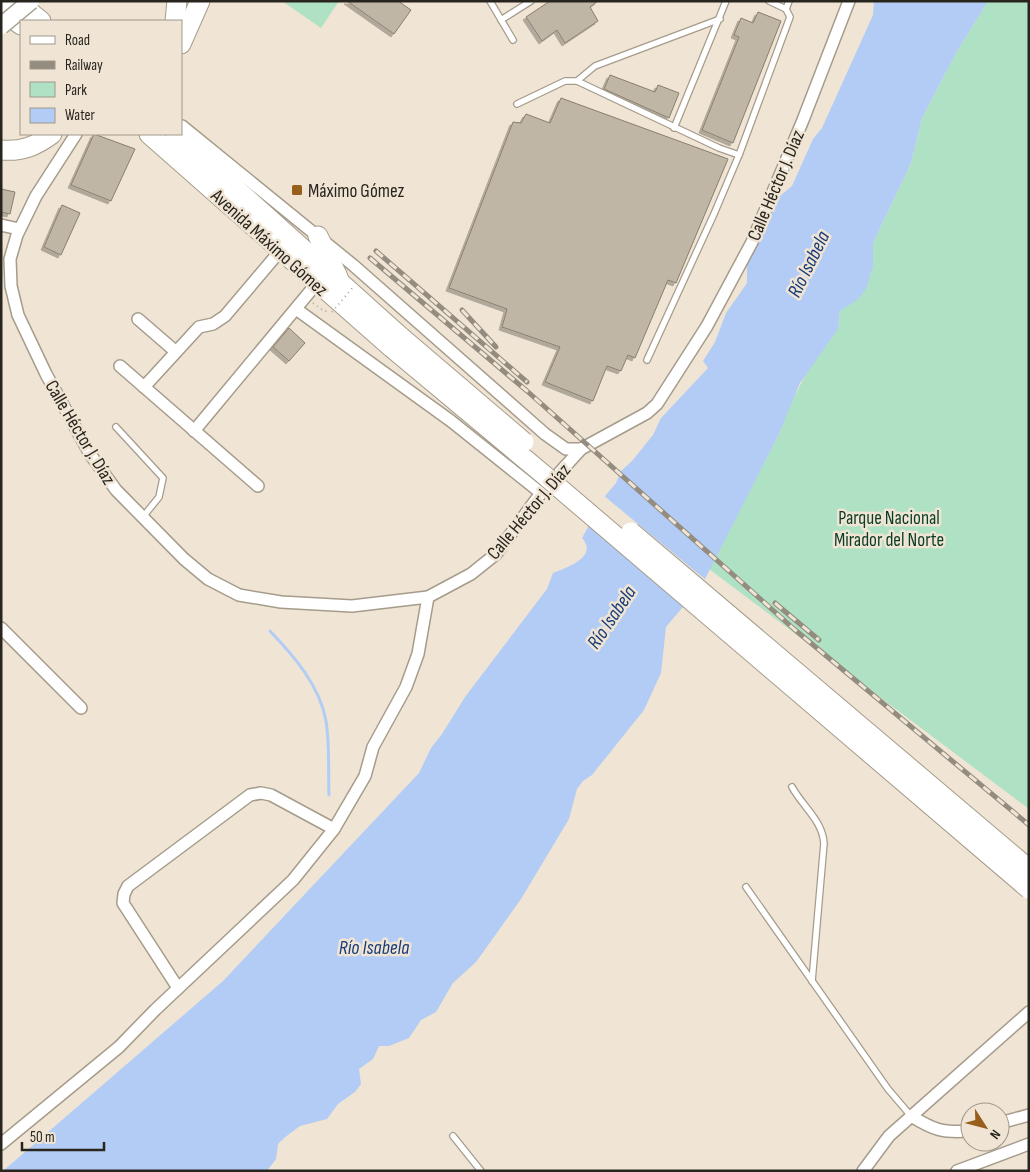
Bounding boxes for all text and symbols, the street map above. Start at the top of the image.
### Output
legend [20,20,182,135]
text: Road [65,31,90,50]
text: Railway [65,56,103,75]
text: Park [65,81,87,100]
text: Water [65,106,96,125]
street label: Calle Héctor J. Díaz [743,127,810,244]
place label: Máximo Gómez [308,180,405,203]
marker: Máximo Gómez [290,183,304,197]
street label: Avenida Máximo Gómez [205,184,332,302]
water label: Río Isabela [783,227,835,301]
street label: Calle Héctor J. Díaz [39,376,120,489]
street label: Calle Héctor J. Díaz [482,459,576,565]
park label: Parque Nacional Mirador del Norte [834,507,944,552]
water label: Río Isabela [582,582,642,654]
water label: Río Isabela [339,936,409,960]
north arrow [960,1102,1010,1152]
scale bar [22,1120,105,1152]
text: N [986,1126,1004,1142]
text: 50 m [30,1128,55,1147]

